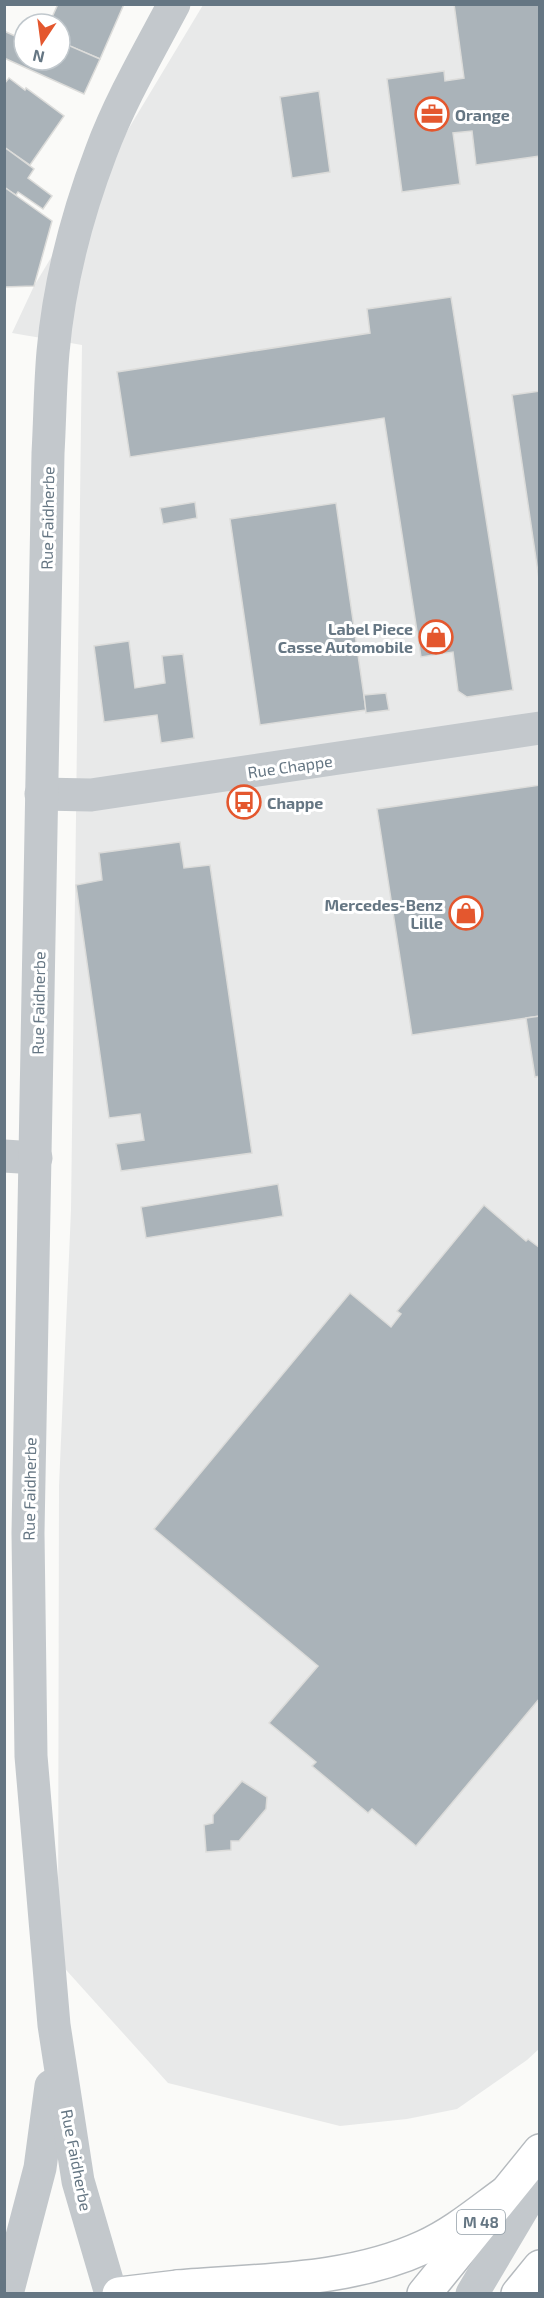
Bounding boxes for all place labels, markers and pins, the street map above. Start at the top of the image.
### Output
office icon: Orange [414,96,450,132]
place label: Orange [455,105,510,124]
place label: Label Piece Casse Automobile [278,619,413,656]
shop icon: Label Piece Casse Automobile [418,619,454,655]
bus stop icon: Chappe [226,784,262,820]
place label: Chappe [267,793,323,812]
place label: Mercedes-Benz Lille [325,895,443,932]
shop icon: Mercedes-Benz Lille [448,895,484,931]

